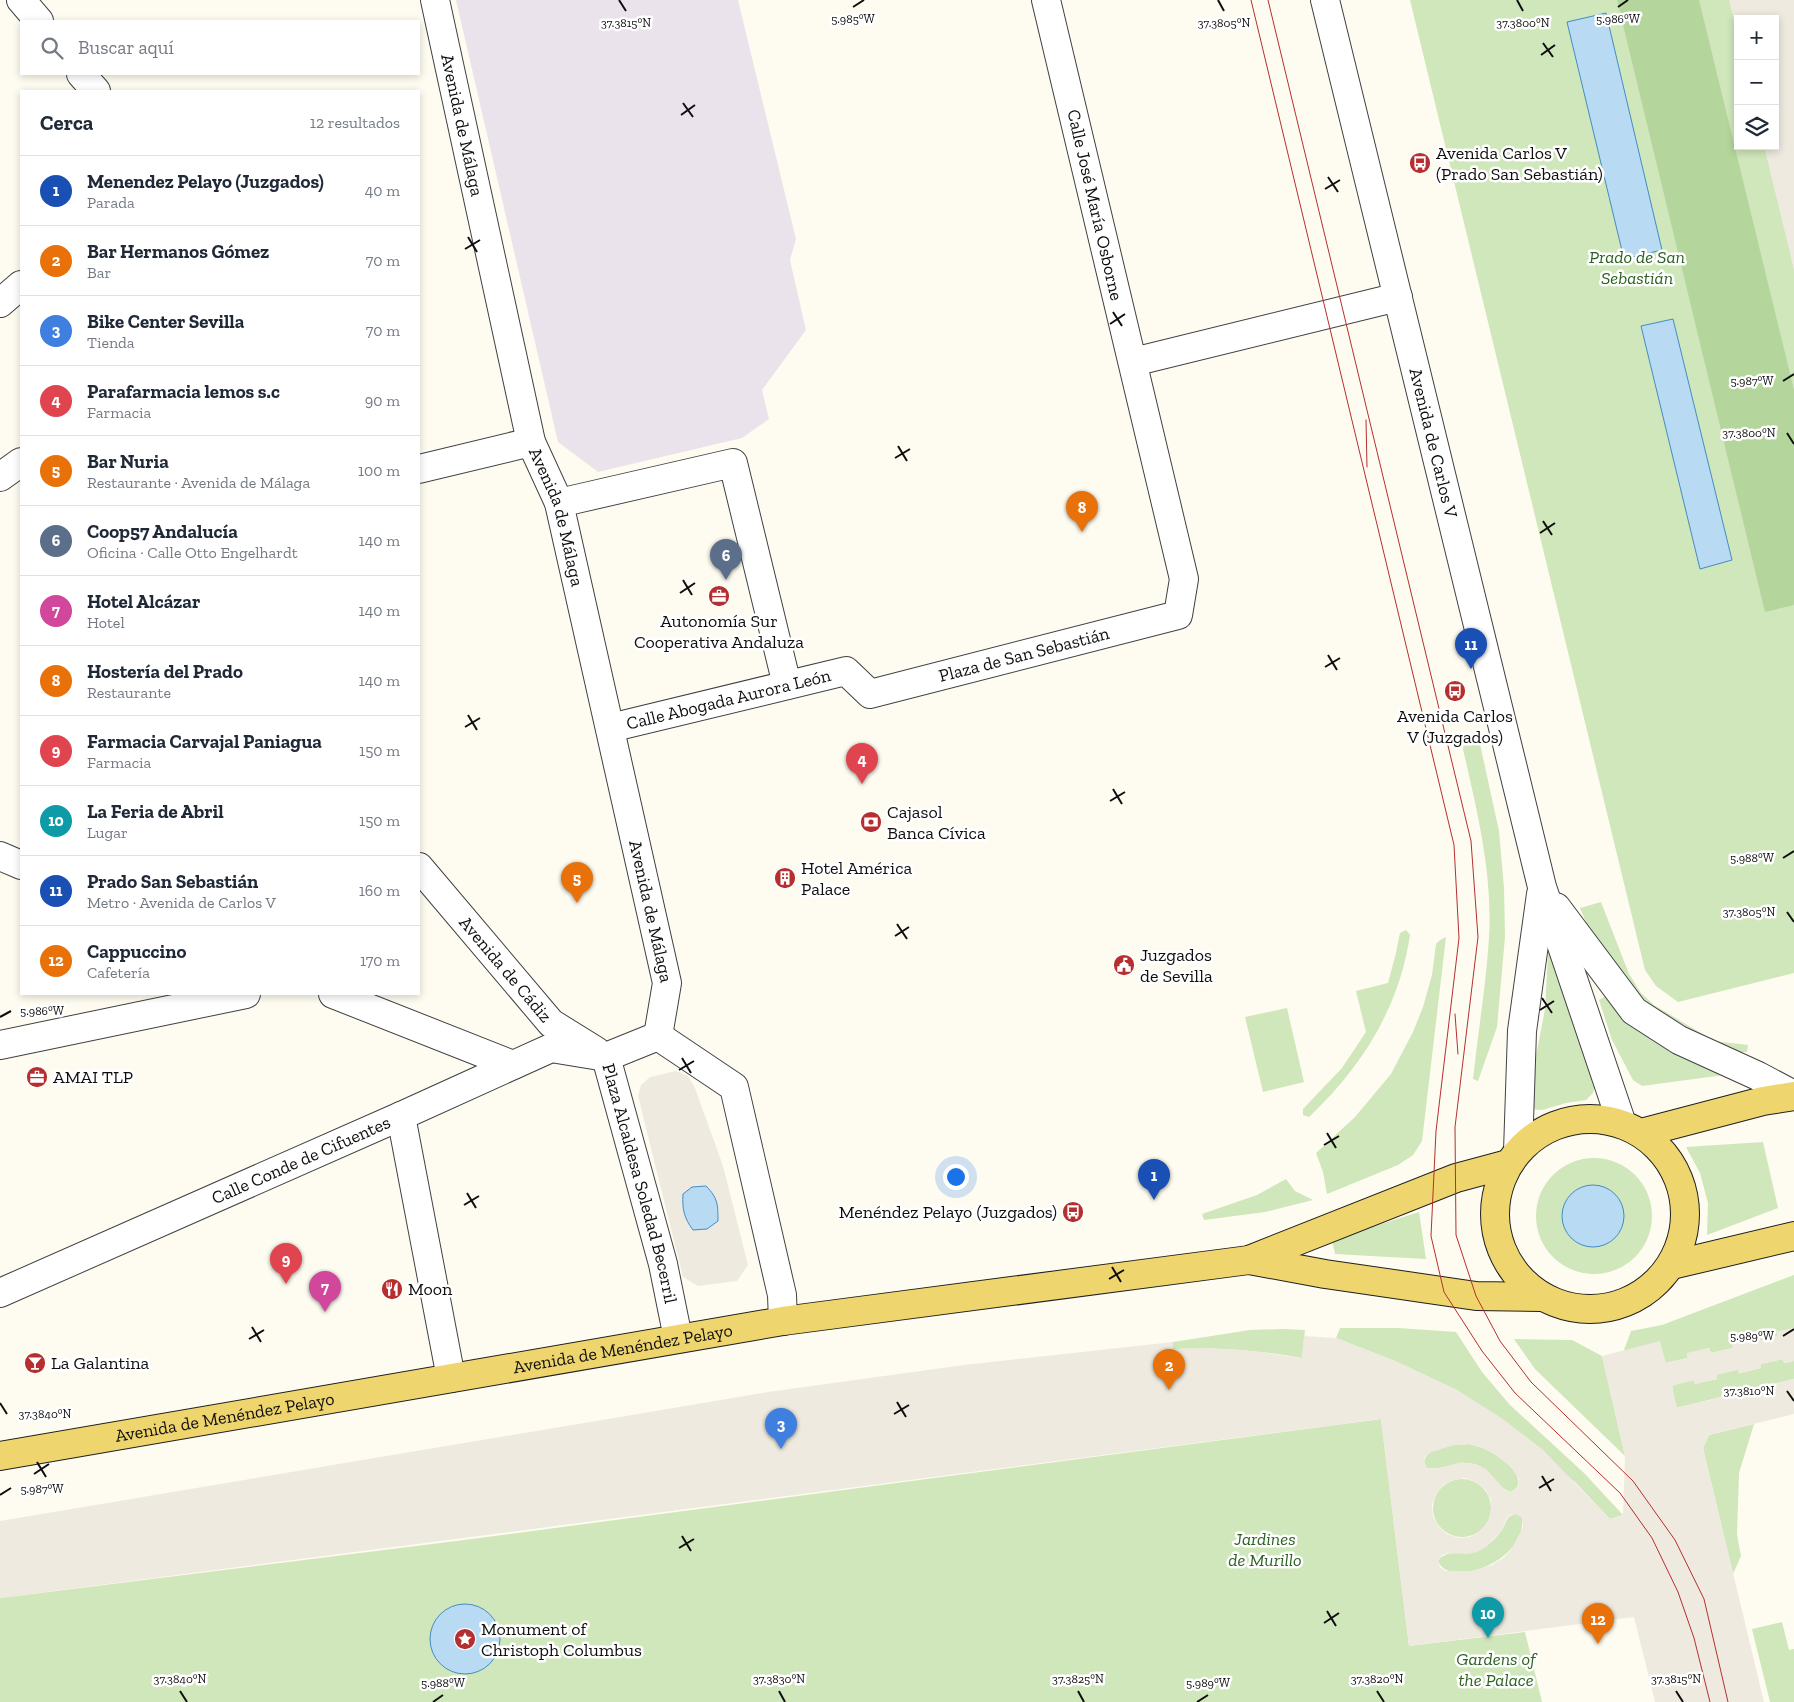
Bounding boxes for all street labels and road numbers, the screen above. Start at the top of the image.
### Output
street label: Avenida de Málaga [436,52,488,199]
street label: Calle José María Osborne [1062,107,1128,303]
street label: Avenida de Carlos V [1404,366,1462,520]
street label: Avenida de Málaga [524,444,588,589]
street label: Plaza de San Sebastián [936,622,1112,687]
street label: Calle Abogada Aurora León [624,664,834,735]
street label: Avenida de Málaga [624,838,678,985]
street label: Avenida de Cádiz [454,912,557,1027]
street label: Plaza Alcaldesa Soledad Becerril [597,1061,682,1306]
street label: Calle Conde de Cifuentes [208,1111,394,1209]
street label: Avenida de Menéndez Pelayo [511,1319,734,1378]
street label: Avenida de Menéndez Pelayo [113,1388,336,1447]

